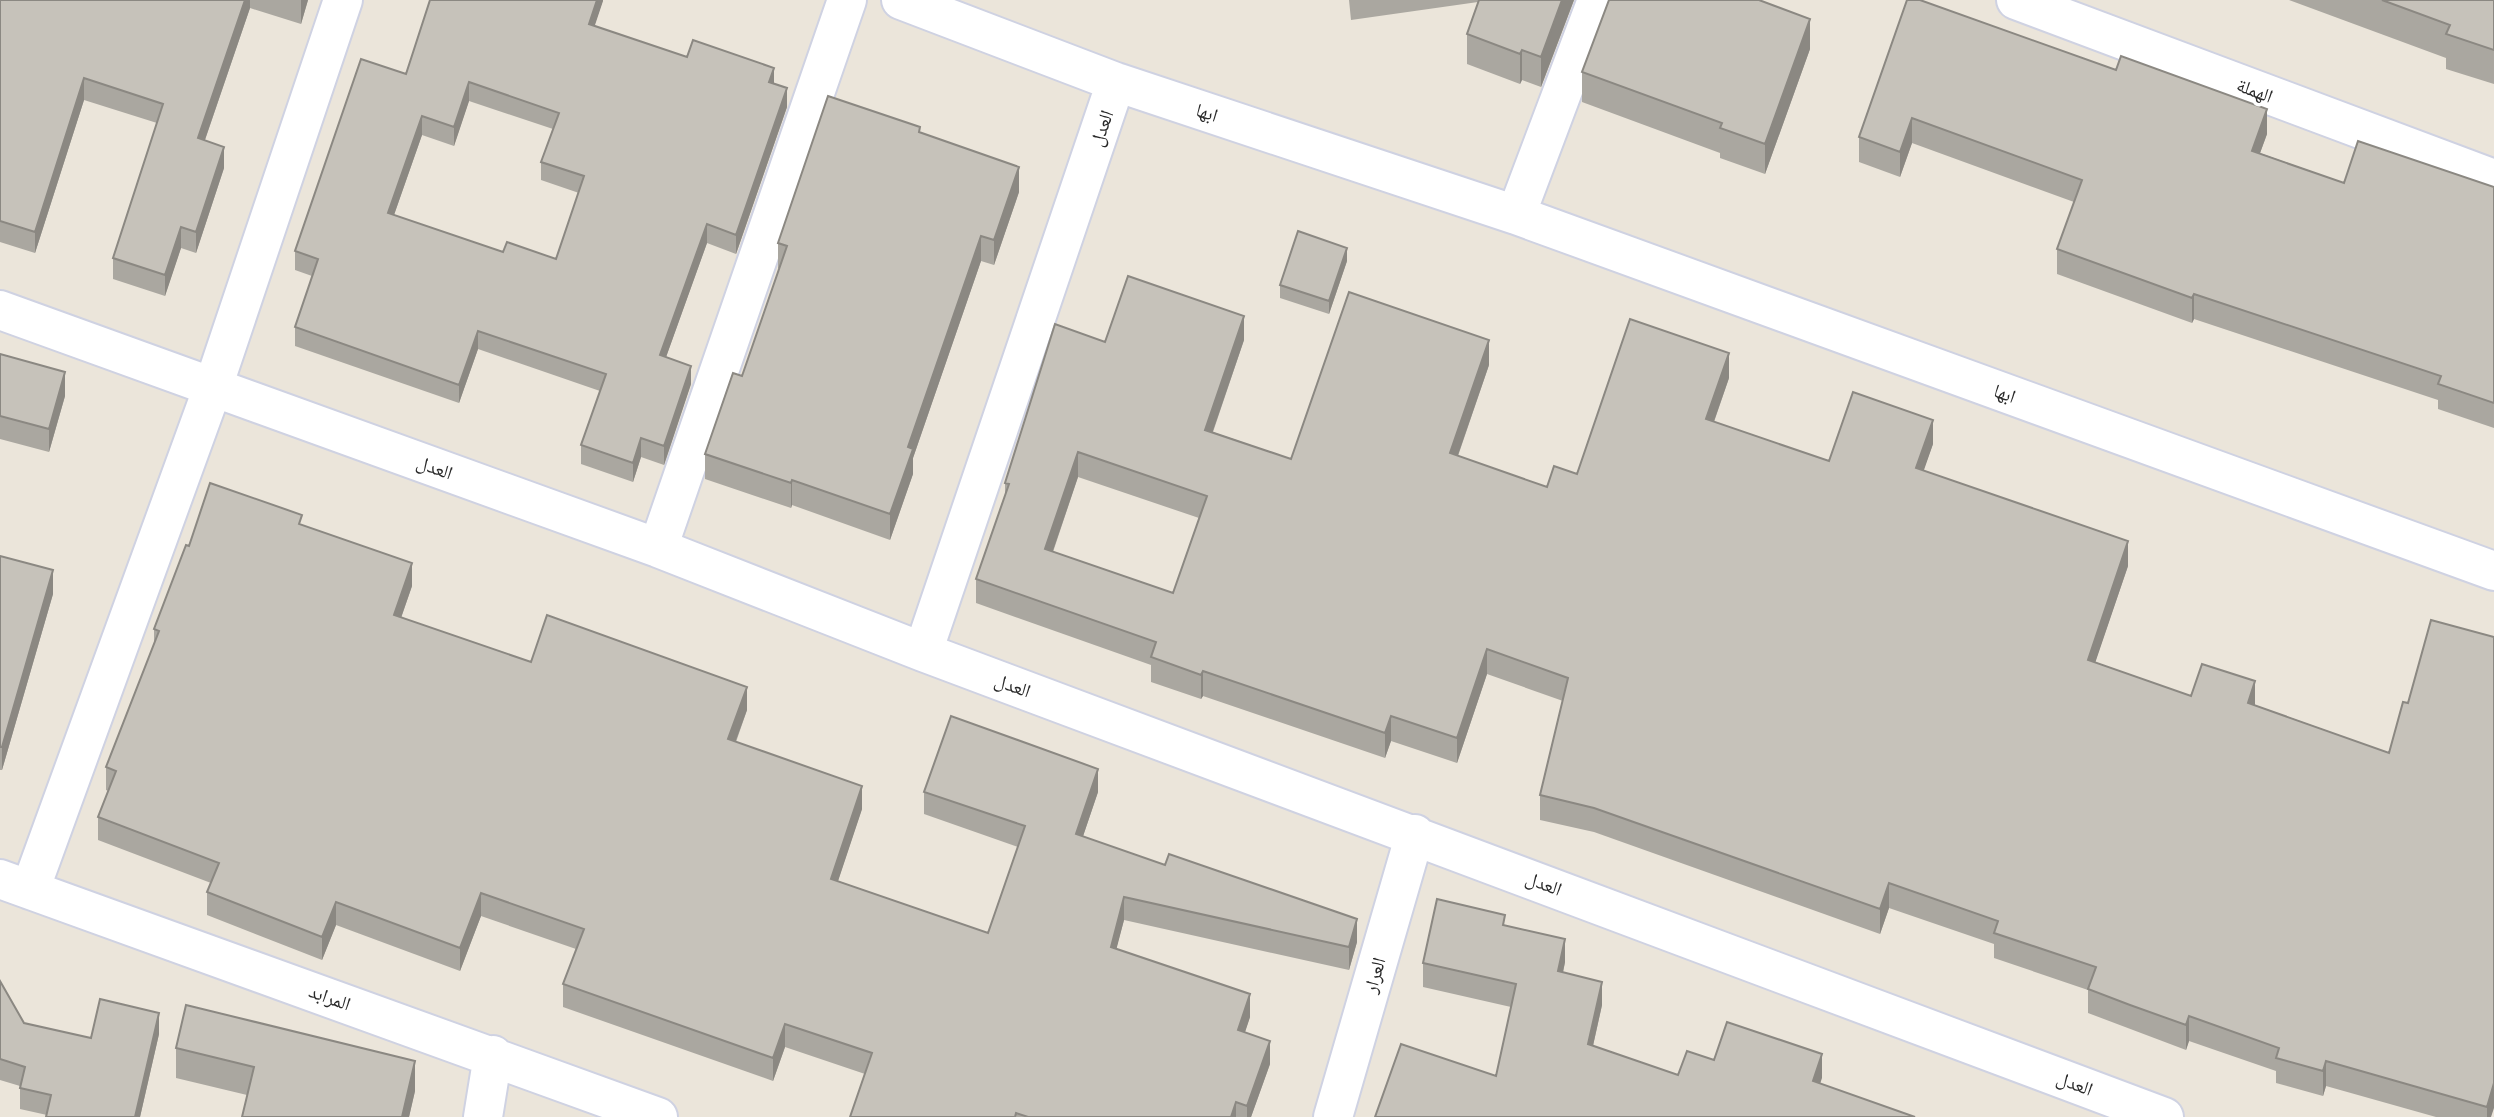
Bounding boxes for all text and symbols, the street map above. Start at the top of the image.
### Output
street label: الهملة [2233,73,2276,109]
street label: ابها [1193,98,1221,128]
street label: العدل [1085,107,1119,150]
street label: ابها [1990,379,2019,409]
street label: العدل [413,450,456,485]
street label: العدل [991,668,1034,703]
street label: العدل [1522,866,1565,902]
street label: العرار [1358,955,1391,997]
street label: المرابد [305,979,354,1017]
street label: العدل [2053,1066,2096,1102]

